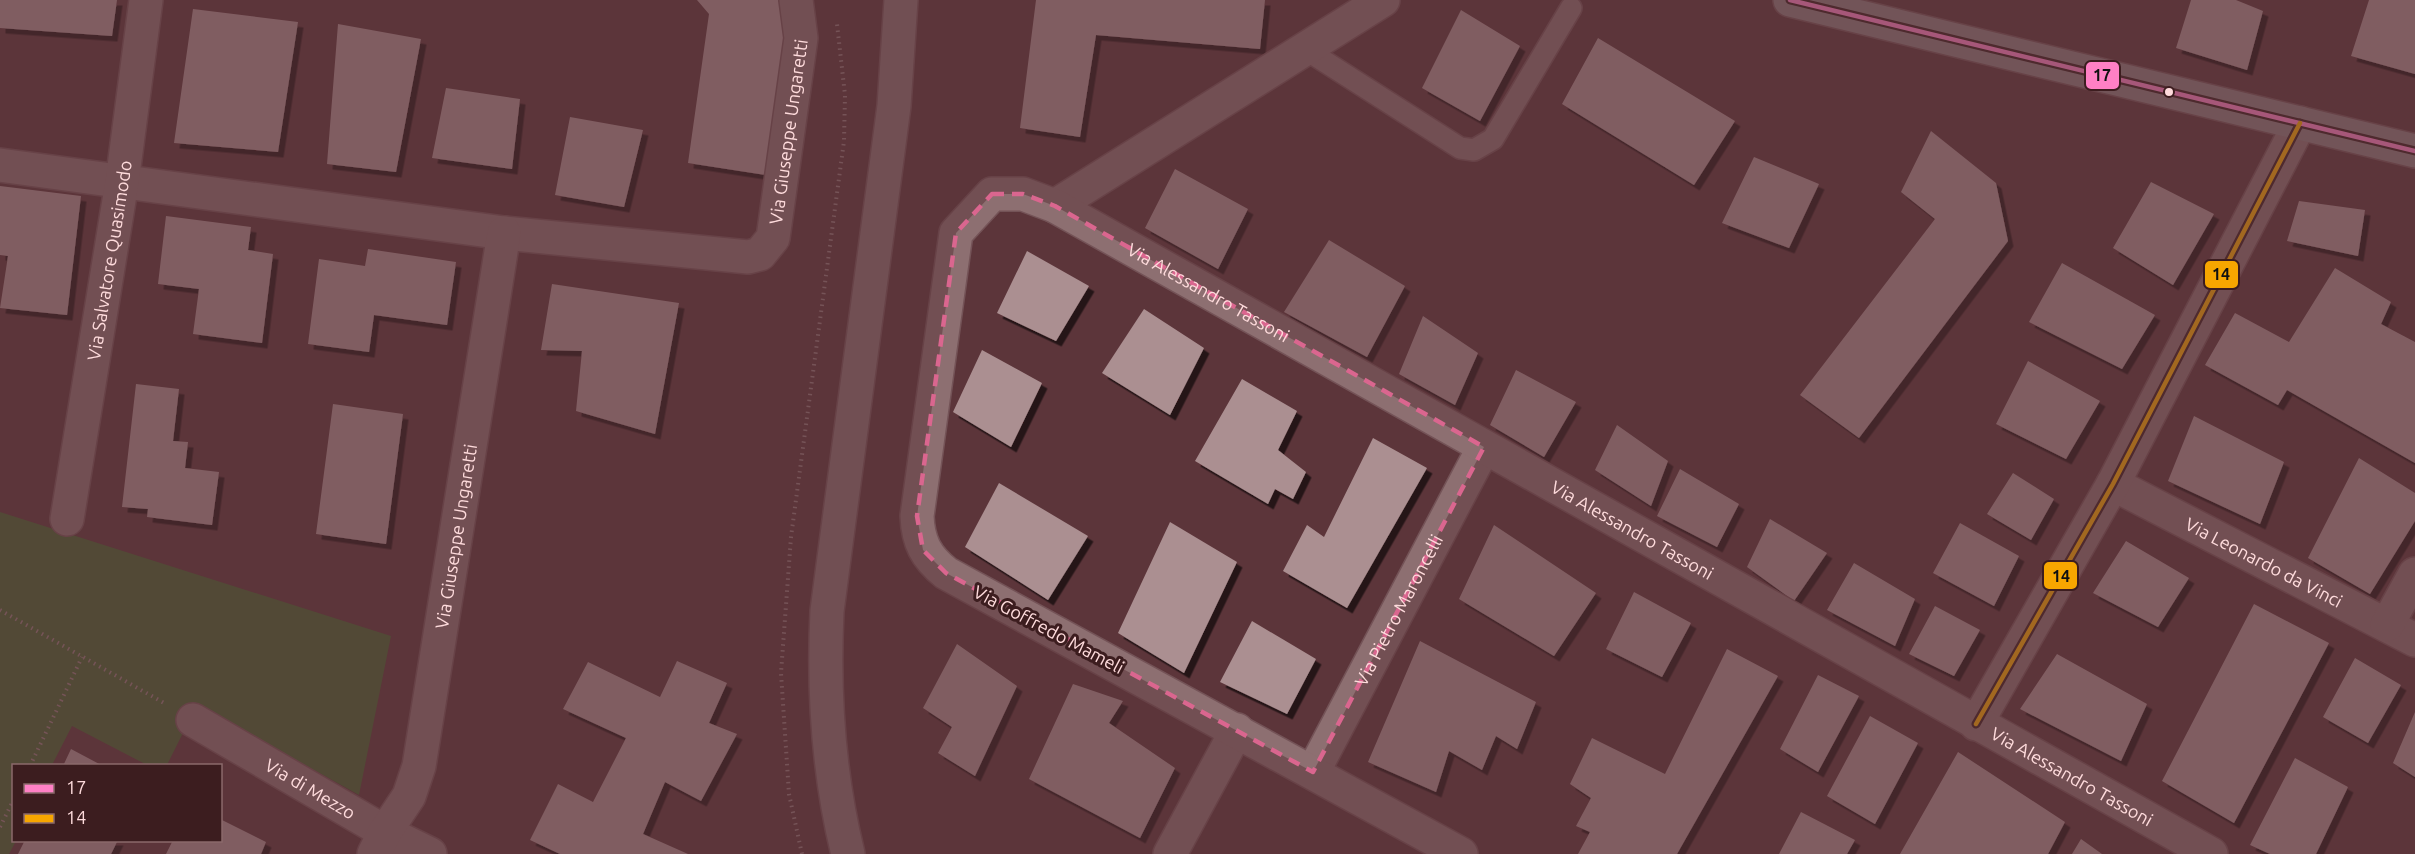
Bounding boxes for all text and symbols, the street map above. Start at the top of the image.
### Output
street label: Via Giuseppe Ungaretti [765,38,811,226]
line badge: 17 [2085,61,2120,90]
text: 17 [2093,66,2111,84]
unlabelled marker [2163,86,2175,98]
street label: Via Salvatore Quasimodo [83,159,135,362]
street label: Via Alessandro Tassoni [1124,239,1293,345]
line badge: 14 [2204,260,2239,289]
text: 14 [2212,265,2230,283]
street label: Via Giuseppe Ungaretti [431,443,480,630]
street label: Via Alessandro Tassoni [1548,476,1717,583]
street label: Via Leonardo da Vinci [2182,513,2346,611]
street label: Via Pietro Maroncelli [1350,531,1446,689]
line badge: 14 [2043,561,2078,590]
text: 14 [2052,567,2070,585]
street label: Via Goffredo Mameli [970,581,1128,677]
street label: Via Alessandro Tassoni [1987,723,2157,830]
street label: Via di Mezzo [262,754,359,823]
legend [12,764,222,842]
text: 17 [66,777,86,797]
text: 14 [66,807,86,827]

